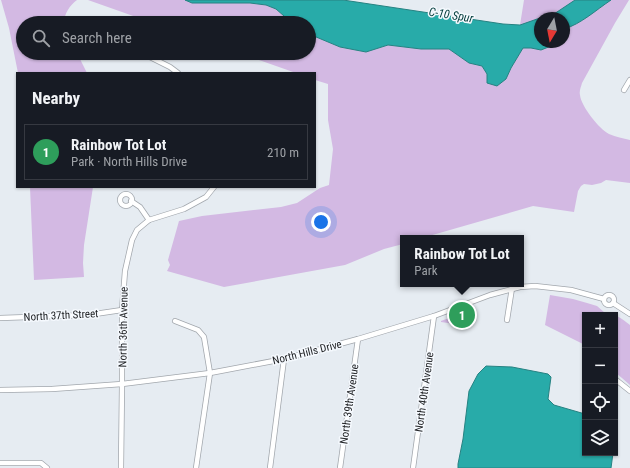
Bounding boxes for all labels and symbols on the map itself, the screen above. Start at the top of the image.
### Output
water label: C-10 Spur [428,5,475,25]
north arrow [534,12,570,48]
your location [311,212,331,232]
street label: North 36th Avenue [116,287,131,367]
pin: 1 [449,300,475,330]
street label: North 37th Street [23,307,99,324]
street label: North Hills Drive [271,338,343,367]
street label: North 40th Avenue [412,351,437,433]
street label: North 39th Avenue [337,363,362,445]

